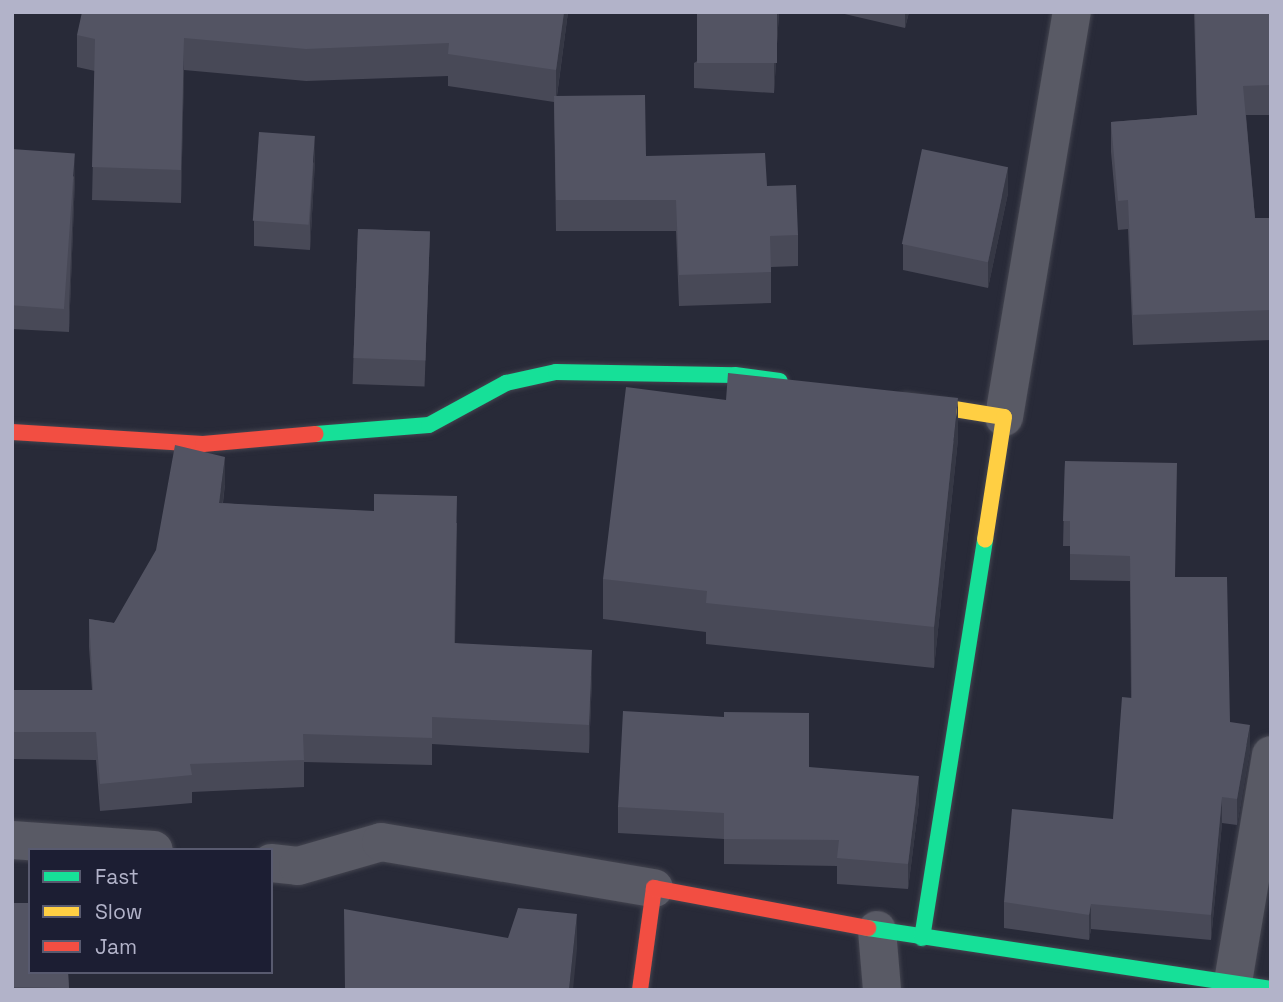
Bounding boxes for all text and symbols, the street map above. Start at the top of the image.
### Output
legend [28,848,273,974]
text: Fast [95,863,139,890]
text: Slow [95,898,143,925]
text: Jam [95,933,137,960]

